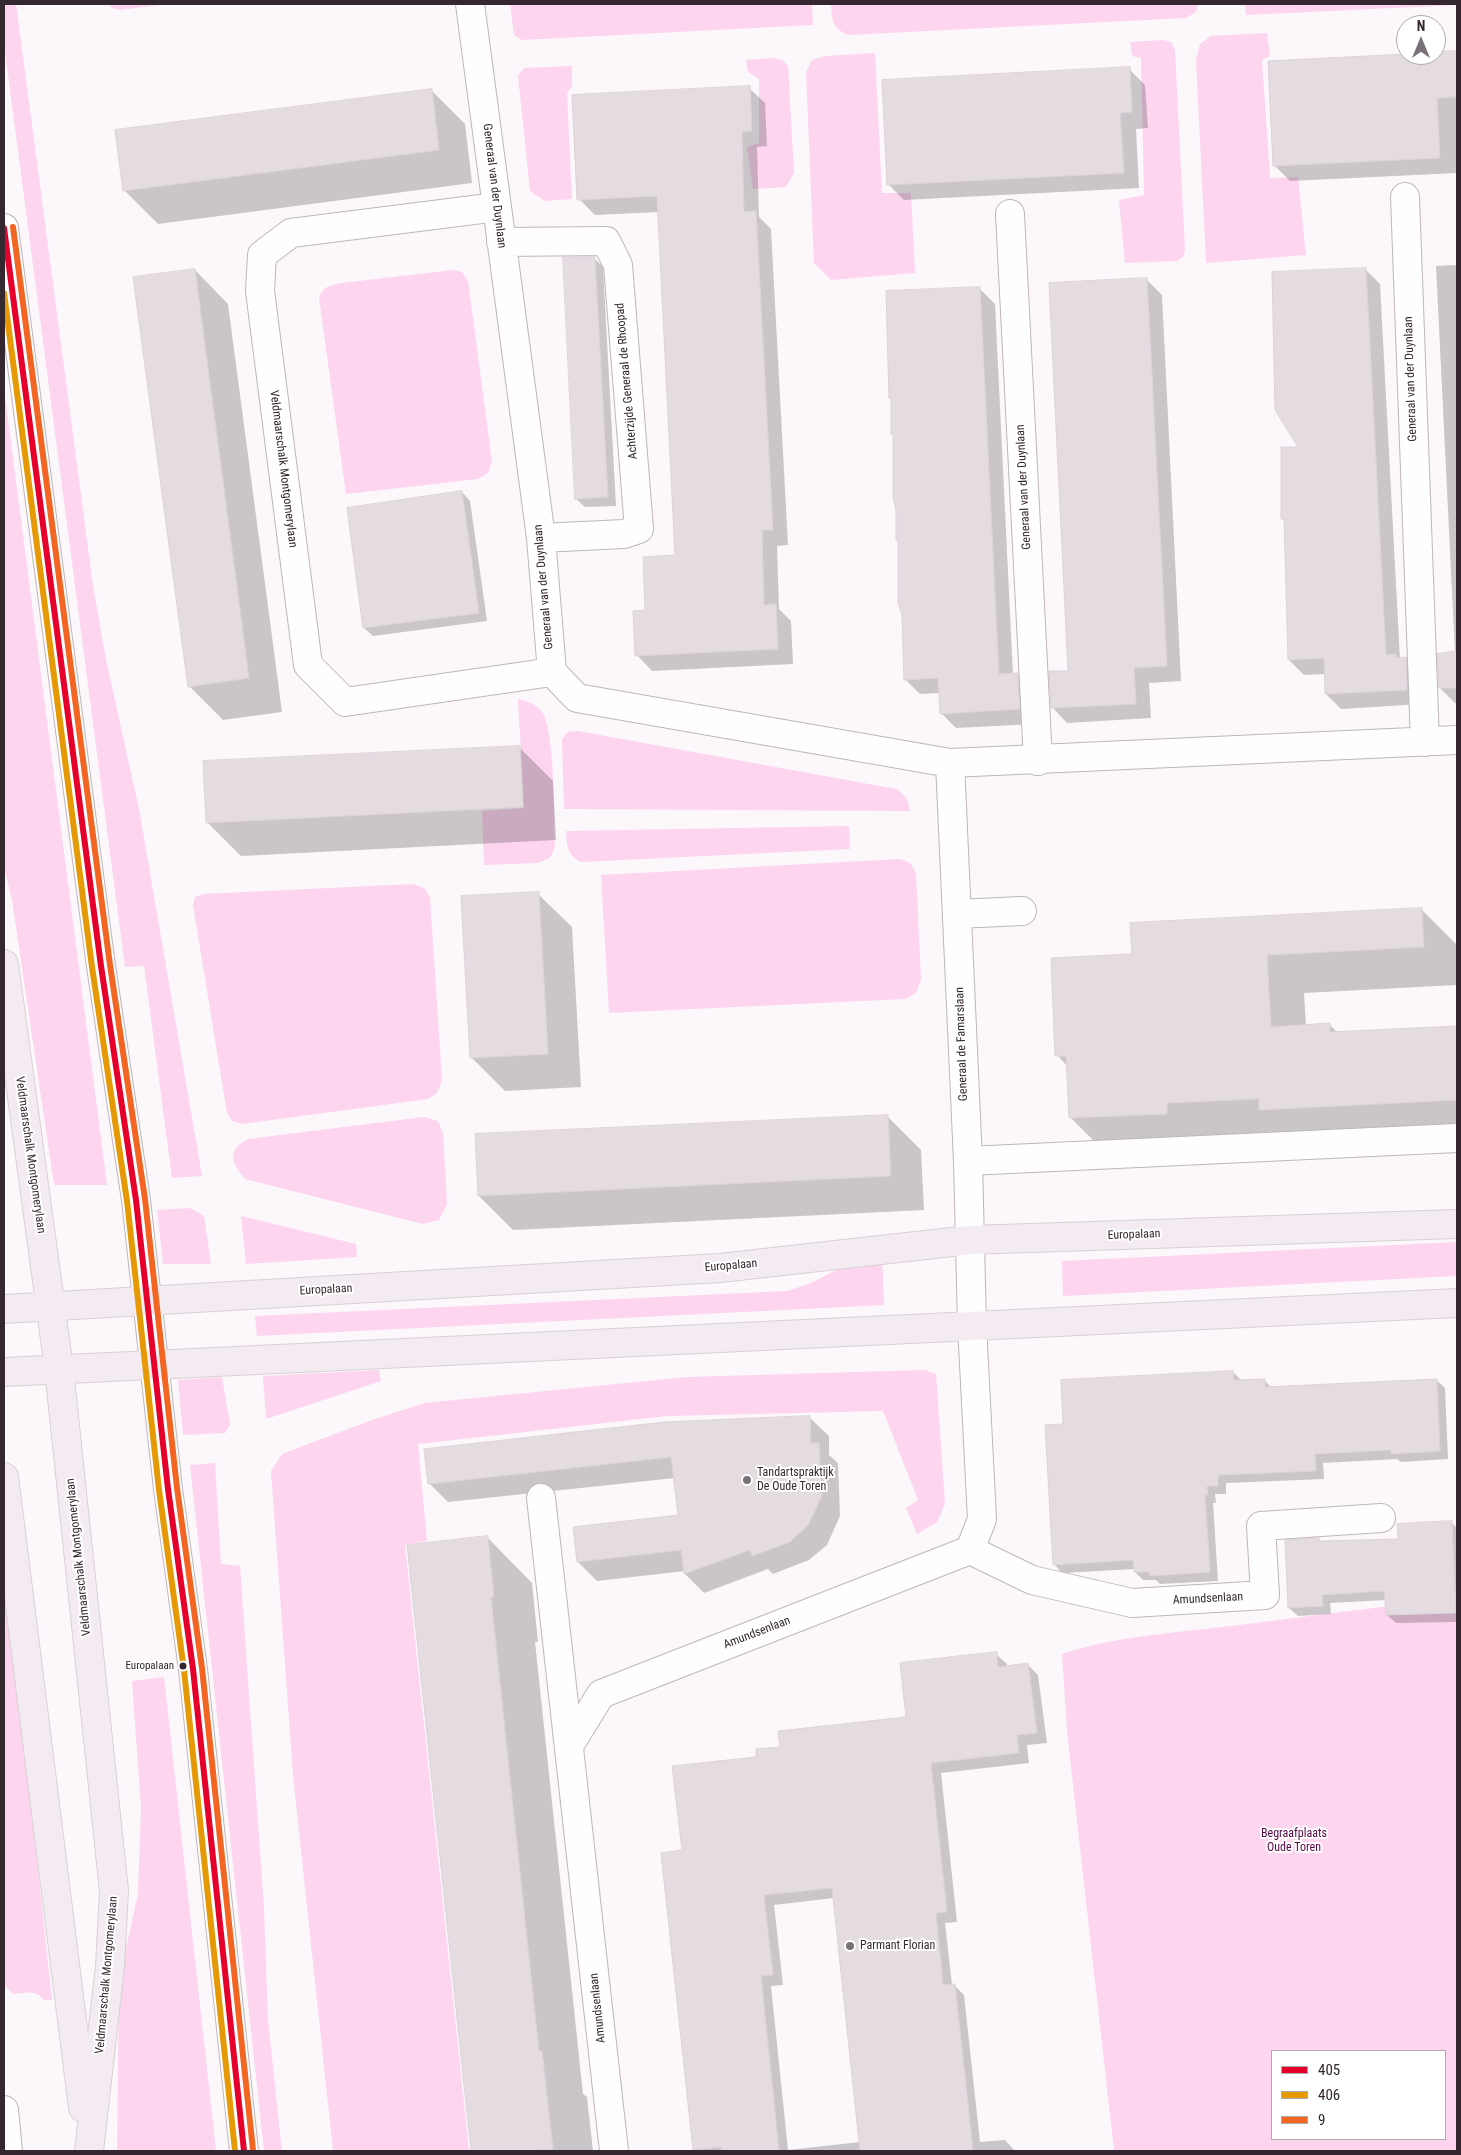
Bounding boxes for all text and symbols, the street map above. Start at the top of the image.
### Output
north arrow [1396,15,1446,65]
text: N [1417,18,1425,34]
street label: Generaal van der Duynlaan [479,123,509,249]
street label: Achterzijde Generaal de Rhoopad [613,302,641,460]
street label: Generaal van der Duynlaan [1402,316,1420,442]
street label: Veldmaarschalk Montgomerylaan [266,390,300,548]
street label: Generaal van der Duynlaan [1014,424,1034,550]
street label: Generaal van der Duynlaan [531,524,557,650]
street label: Generaal de Famarslaan [953,987,971,1101]
street label: Veldmaarschalk Montgomerylaan [12,1076,48,1234]
street label: Europalaan [1107,1227,1161,1243]
street label: Europalaan [704,1257,758,1275]
street label: Europalaan [299,1281,353,1299]
place label: Tandartspraktijk De Oude Toren [757,1466,834,1494]
marker: Tandartspraktijk De Oude Toren [741,1474,753,1486]
street label: Veldmaarschalk Montgomerylaan [64,1478,94,1636]
street label: Amundsenlaan [1172,1590,1244,1608]
street label: Amundsenlaan [722,1614,792,1652]
place label: Europalaan [125,1659,174,1673]
marker: Europalaan [178,1661,188,1671]
park label: Begraafplaats Oude Toren [1261,1827,1327,1855]
street label: Veldmaarschalk Montgomerylaan [93,1896,121,2054]
place label: Parmant Florian [860,1939,935,1953]
marker: Parmant Florian [844,1940,856,1952]
street label: Amundsenlaan [587,1972,609,2044]
legend [1271,2050,1446,2140]
text: 405 [1318,2061,1340,2079]
text: 406 [1318,2086,1340,2104]
text: 9 [1318,2111,1325,2129]

